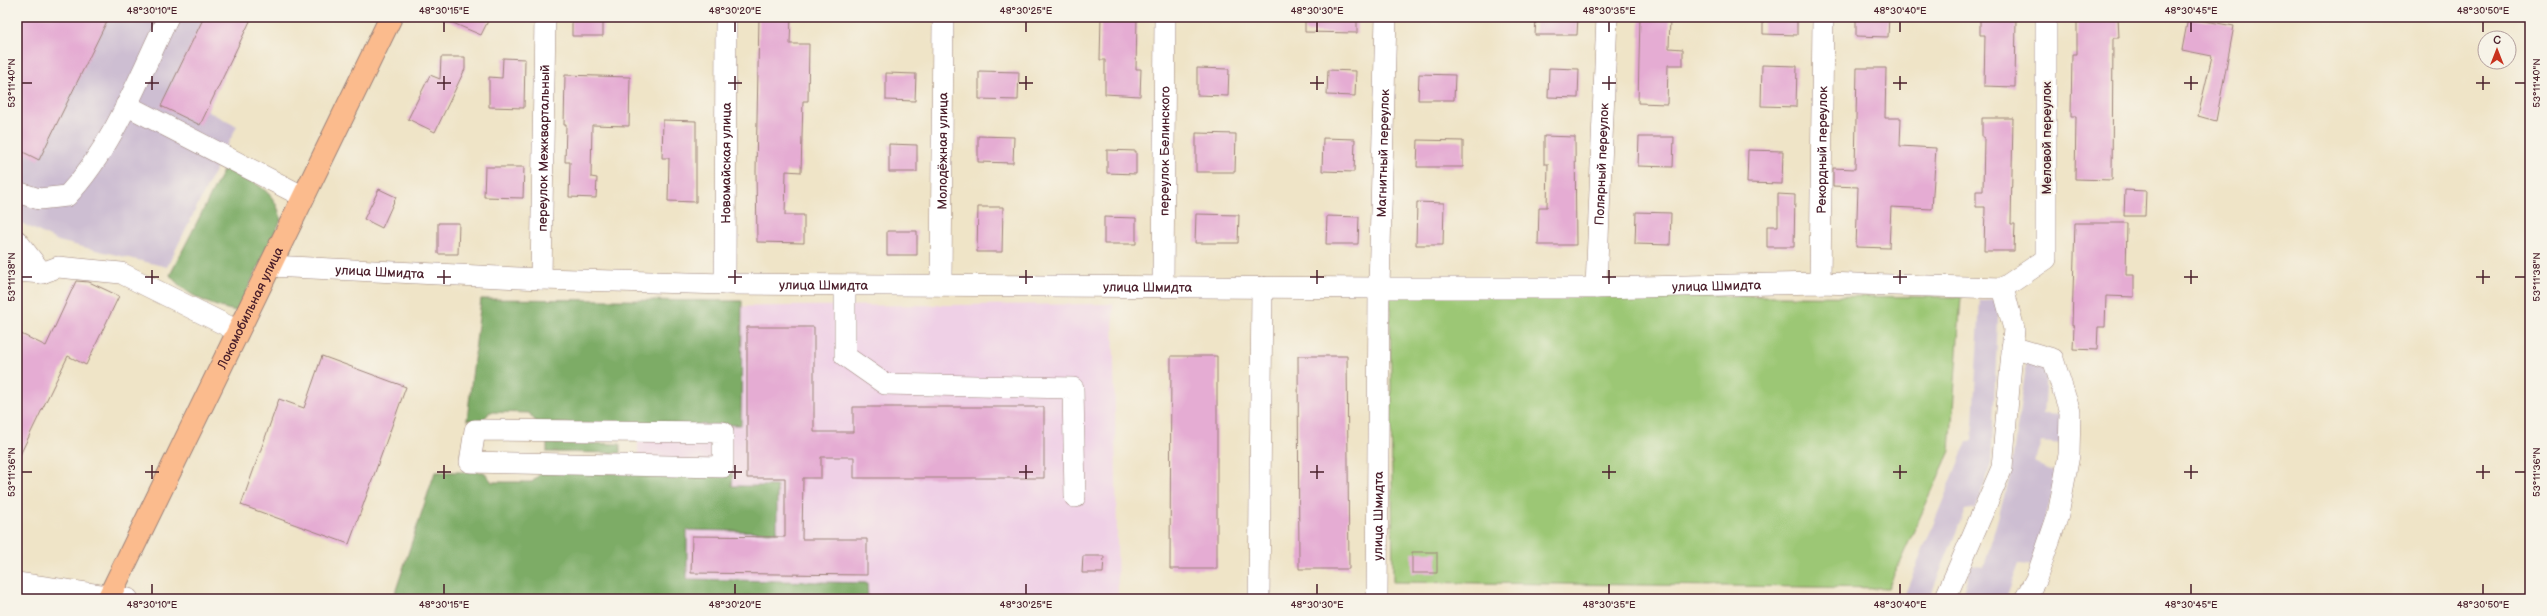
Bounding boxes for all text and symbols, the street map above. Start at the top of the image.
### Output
text: 48°30'10"E [127,5,178,17]
text: 48°30'15"E [419,5,470,17]
text: 48°30'20"E [709,5,762,17]
text: 48°30'25"E [1000,5,1053,17]
text: 48°30'30"E [1290,5,1344,17]
text: 48°30'35"E [1582,5,1636,17]
text: 48°30'40"E [1873,5,1927,17]
text: 48°30'45"E [2165,5,2218,17]
text: 48°30'50"E [2457,5,2510,17]
north arrow [2477,30,2517,70]
text: С [2493,34,2501,47]
text: 53°11'40"N [6,58,18,108]
text: 53°11'40"N [2531,58,2543,108]
street label: переулок Межквартальный [535,64,553,232]
street label: Меловой переулок [2039,81,2055,195]
street label: переулок Белинского [1157,86,1173,216]
street label: Рекордный переулок [1814,86,1831,214]
street label: Магнитный переулок [1374,89,1393,218]
street label: Молодёжная улица [935,92,951,210]
street label: Новомайская улица [718,102,735,224]
street label: Полярный переулок [1592,103,1613,226]
street label: Локомобильная улица [214,244,287,373]
text: 53°11'38"N [6,252,18,302]
text: 53°11'38"N [2531,252,2543,302]
street label: улица Шмидта [335,262,425,282]
street label: улица Шмидта [779,277,869,294]
street label: улица Шмидта [1672,277,1762,295]
street label: улица Шмидта [1103,279,1193,296]
text: 53°11'36"N [6,447,18,497]
text: 53°11'36"N [2531,447,2543,497]
street label: улица Шмидта [1370,471,1387,561]
text: 48°30'10"E [127,599,178,611]
text: 48°30'15"E [419,599,470,611]
text: 48°30'20"E [709,599,762,611]
text: 48°30'25"E [1000,599,1053,611]
text: 48°30'30"E [1290,599,1344,611]
text: 48°30'35"E [1582,599,1636,611]
text: 48°30'40"E [1873,599,1927,611]
text: 48°30'45"E [2165,599,2218,611]
text: 48°30'50"E [2457,599,2510,611]

